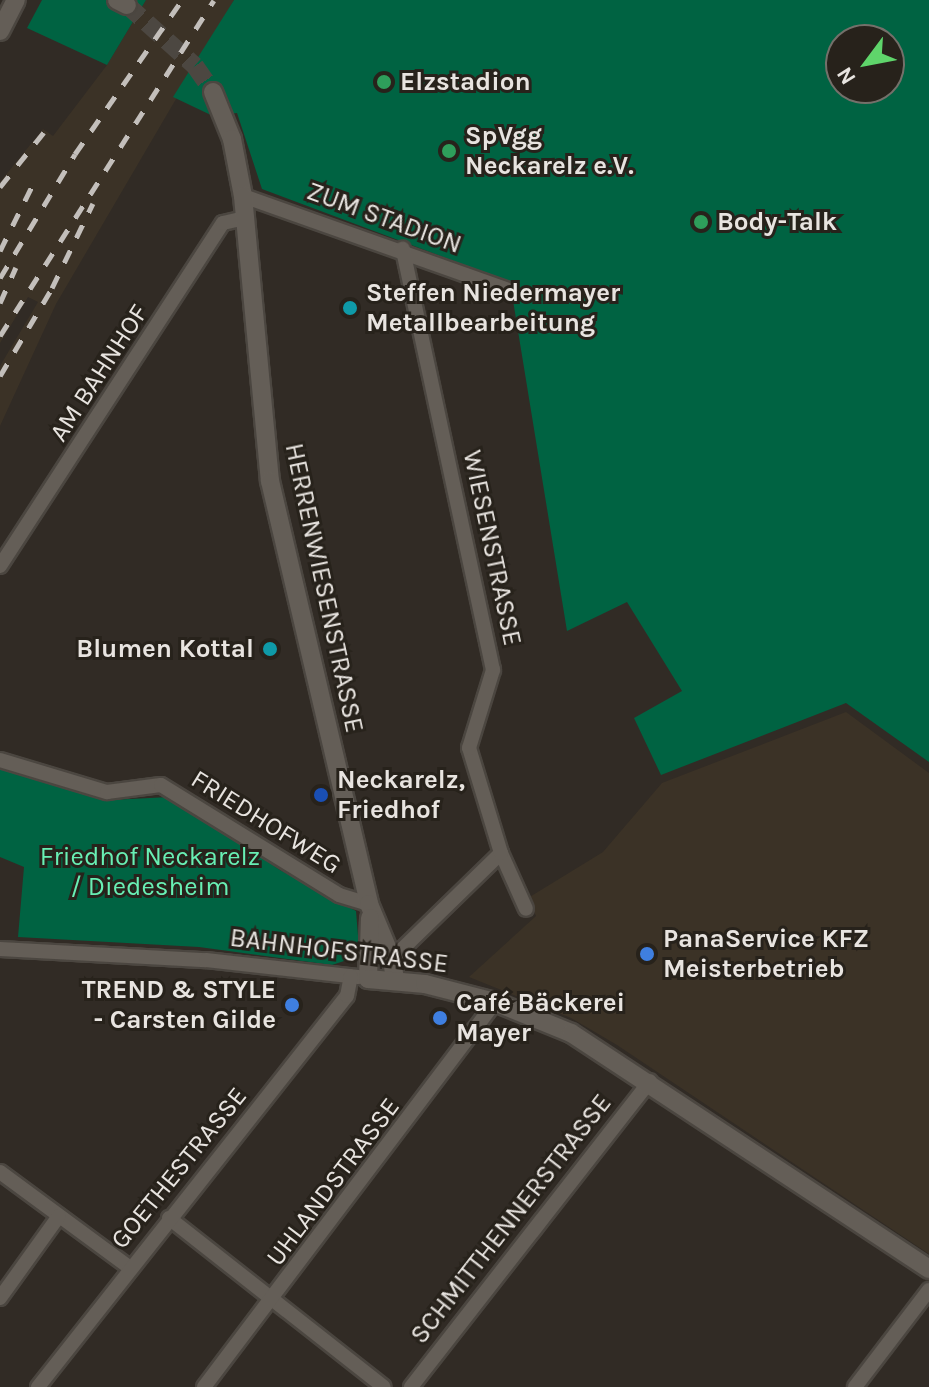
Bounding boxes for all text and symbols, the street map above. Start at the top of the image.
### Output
north arrow [825,24,905,104]
text: N [831,62,862,89]
place label: Elzstadion [400,66,531,98]
marker: Elzstadion [375,73,393,91]
place label: SpVgg Neckarelz e.V. [465,120,634,182]
marker: SpVgg Neckarelz e.V. [440,142,458,160]
street label: ZUM STADION [302,176,466,260]
place label: Body-Talk [717,206,837,238]
marker: Body-Talk [692,213,710,231]
place label: Steffen Niedermayer Metallbearbeitung [366,277,620,338]
street label: AM BAHNHOF [43,299,155,447]
marker: Steffen Niedermayer Metallbearbeitung [341,299,359,317]
street label: HERRENWIESENSTRASSE [278,440,370,736]
street label: WIESENSTRASSE [456,447,528,649]
place label: Blumen Kottal [76,633,254,665]
marker: Blumen Kottal [261,640,279,658]
street label: FRIEDHOFWEG [185,764,347,880]
place label: Neckarelz, Friedhof [337,764,465,826]
marker: Neckarelz, Friedhof [312,786,330,804]
park label: Friedhof Neckarelz / Diedesheim [40,841,260,902]
street label: BAHNHOFSTRASSE [228,922,450,980]
place label: PanaService KFZ Meisterbetrieb [663,923,869,984]
marker: PanaService KFZ Meisterbetrieb [638,945,656,963]
place label: TREND & STYLE - Carsten Gilde [82,974,276,1036]
place label: Café Bäckerei Mayer [456,987,625,1048]
marker: TREND & STYLE - Carsten Gilde [283,996,301,1014]
marker: Café Bäckerei Mayer [431,1009,449,1027]
street label: GOETHESTRASSE [104,1081,254,1255]
street label: SCHMITTHENNERSTRASSE [404,1088,618,1350]
street label: UHLANDSTRASSE [260,1092,406,1272]

